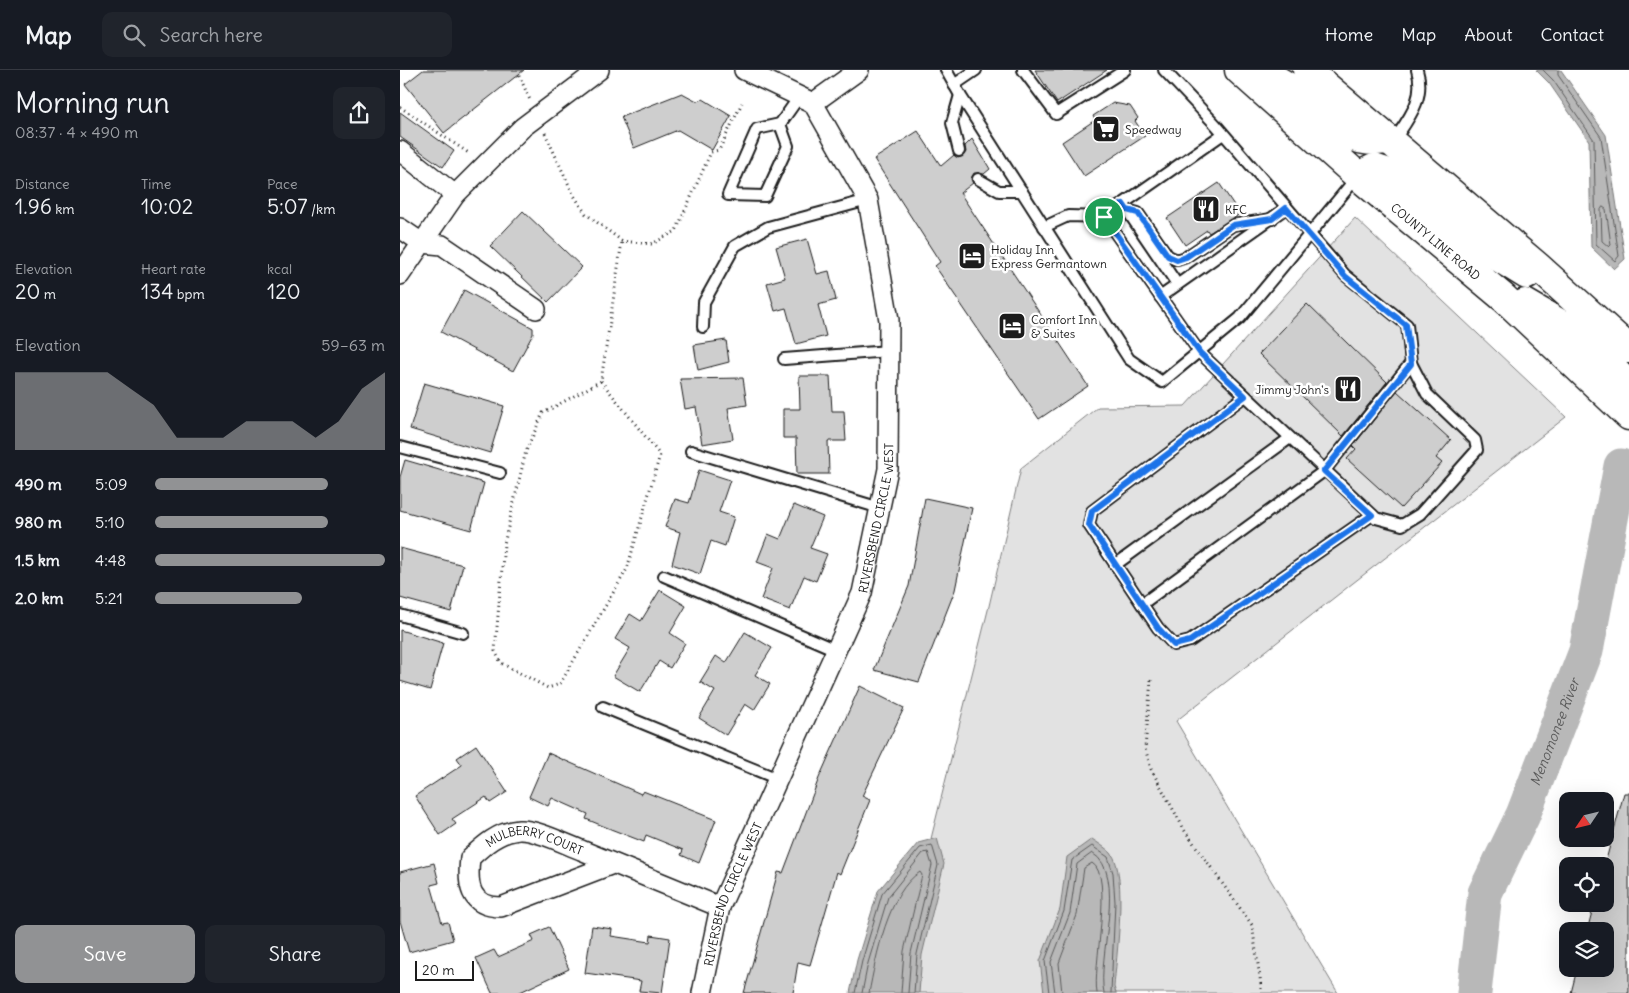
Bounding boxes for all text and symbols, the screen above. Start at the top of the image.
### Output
search box [102,12,452,57]
text: Map [25,20,72,50]
icon: search [120,21,148,49]
text: Search here [160,23,263,47]
text: Home [1325,23,1373,46]
text: Map [1401,23,1436,46]
text: About [1464,23,1512,46]
text: Contact [1540,23,1604,46]
text: Morning run [15,85,170,121]
button: share [333,87,385,139]
supermarket icon: Speedway [1091,114,1121,144]
text: 08:37 · 4 × 490 m [15,122,138,142]
place label: Speedway [1125,122,1182,137]
text: Distance [15,175,70,193]
text: Time [141,175,171,193]
text: Pace [267,175,297,193]
text: 1.96 [15,193,52,220]
text: 10:02 [141,193,193,220]
text: 5:07 [267,193,308,220]
restaurant icon: KFC [1191,194,1221,224]
pin [1083,196,1125,238]
street label: COUNTY LINE ROAD [1388,199,1484,283]
text: km [52,200,75,218]
text: /km [308,200,335,218]
place label: KFC [1225,202,1247,217]
icon: arrive [1090,203,1118,231]
hotel icon: Holiday Inn Express Germantown [957,241,987,271]
place label: Holiday Inn Express Germantown [991,242,1107,271]
text: Elevation [15,260,72,278]
text: Heart rate [141,260,206,278]
text: kcal [267,260,292,278]
text: 20 [15,278,40,305]
text: 134 [141,278,173,305]
text: 120 [267,278,301,305]
text: m [40,285,56,303]
text: bpm [173,285,205,303]
hotel icon: Comfort Inn & Suites [997,311,1027,341]
place label: Comfort Inn & Suites [1031,312,1097,341]
text: Elevation [15,335,81,355]
text: 59–63 m [321,335,385,355]
restaurant icon: Jimmy John's [1333,374,1363,404]
place label: Jimmy John's [1255,382,1329,397]
street label: RIVERSBEND CIRCLE WEST [855,443,896,594]
text: 490 m [15,474,62,494]
text: 5:09 [95,474,128,494]
text: 980 m [15,512,62,532]
text: 5:10 [95,512,125,532]
text: 1.5 km [15,550,60,570]
text: 4:48 [95,550,126,570]
text: 2.0 km [15,588,64,608]
text: 5:21 [95,588,123,608]
water label: Menomonee River [1526,674,1584,789]
north arrow [1559,792,1614,848]
map controls [1559,792,1614,977]
street label: RIVERSBEND CIRCLE WEST [700,820,765,967]
street label: MULBERRY COURT [482,822,585,858]
button: locate [1559,857,1614,912]
button: layers [1559,922,1614,977]
button: Save [15,925,195,983]
button: Share [205,925,385,983]
scale bar [415,958,474,981]
text: 20 m [422,961,455,979]

